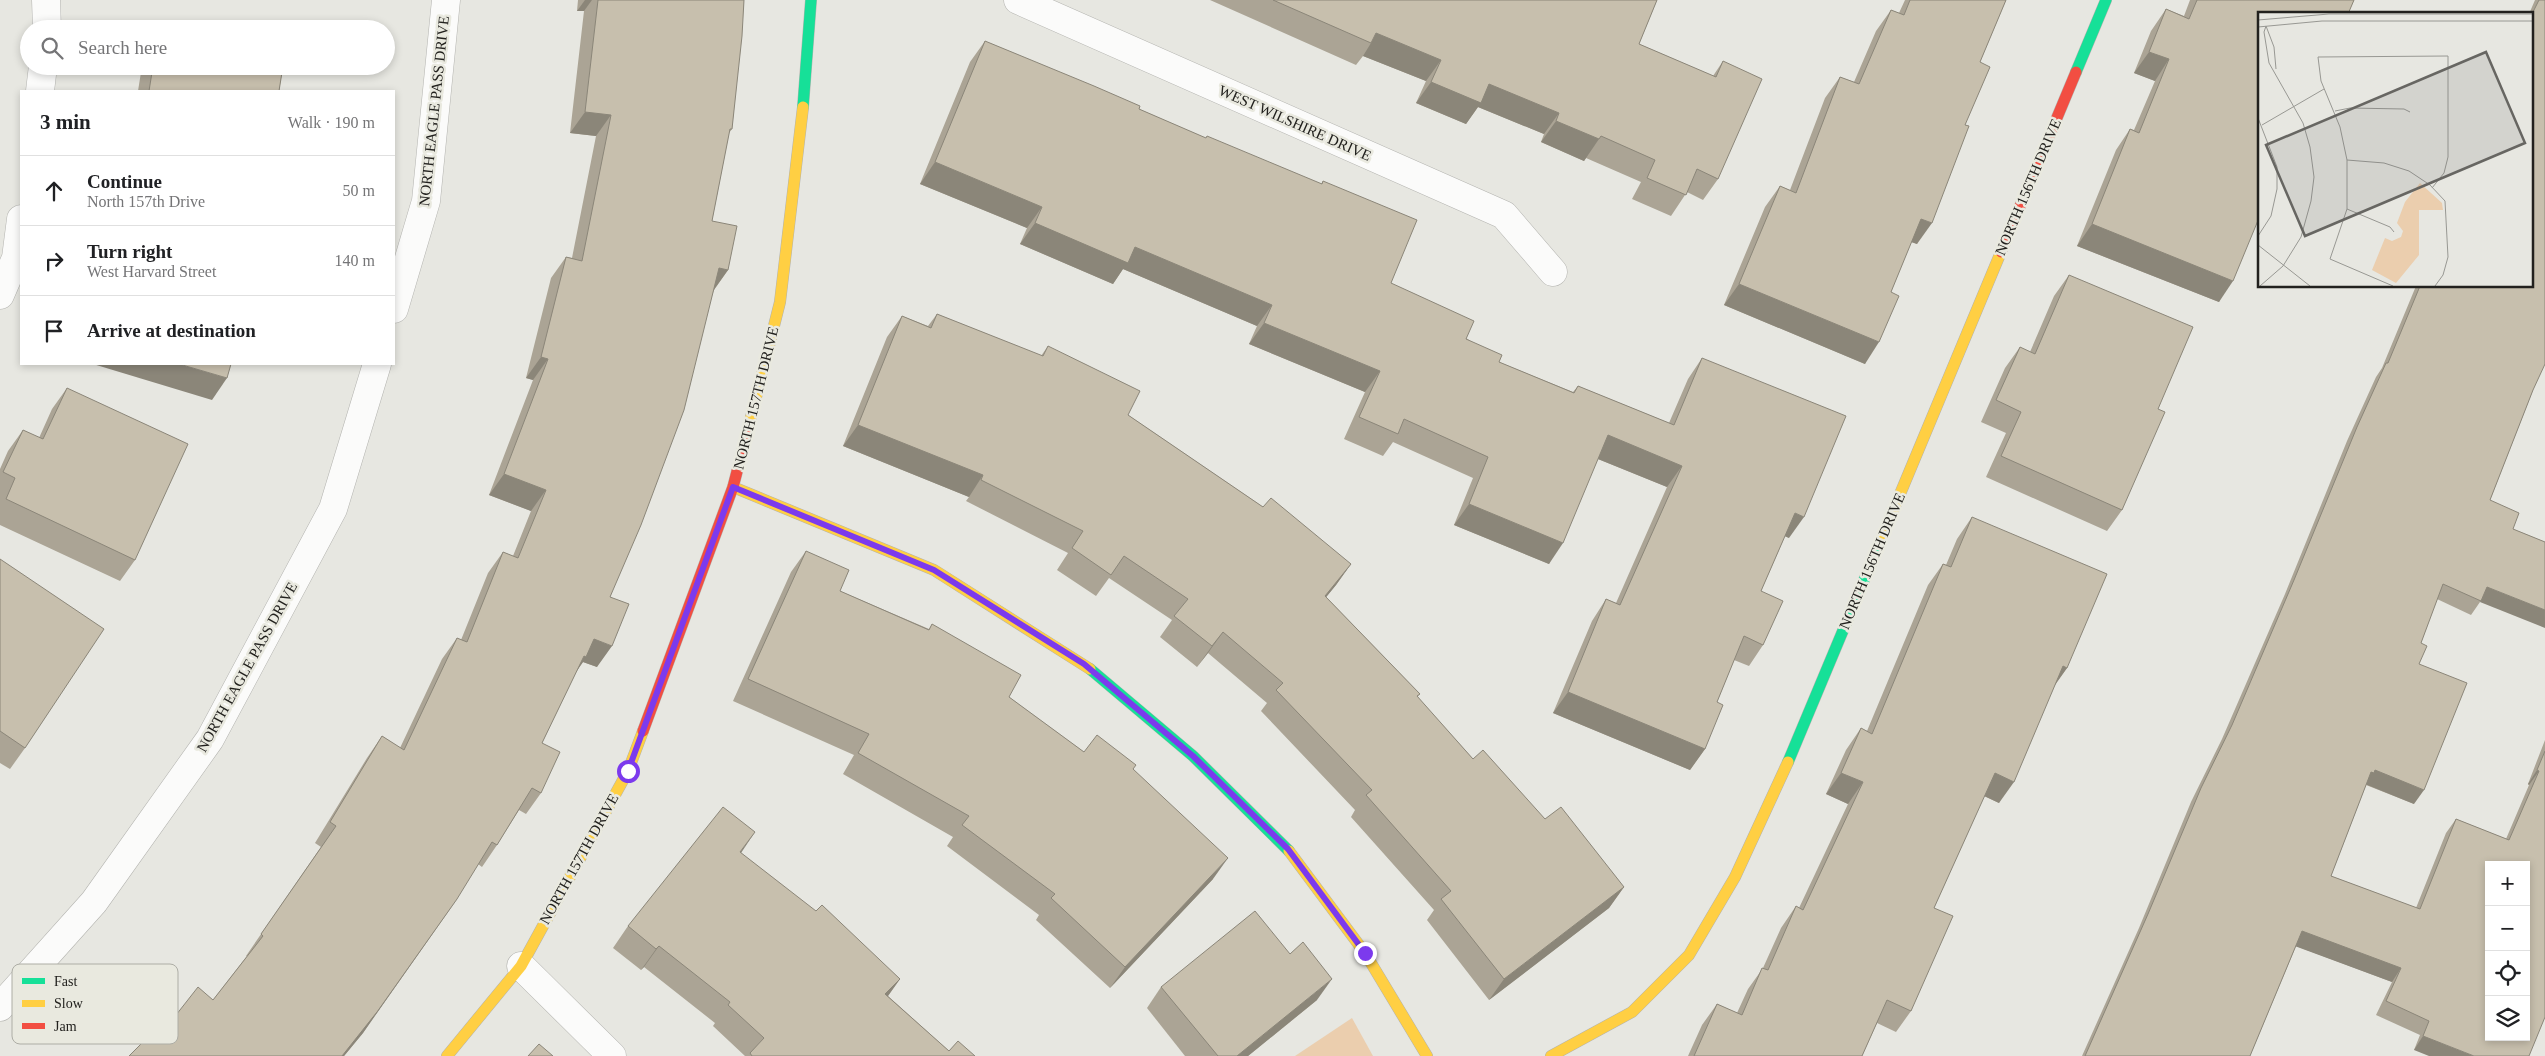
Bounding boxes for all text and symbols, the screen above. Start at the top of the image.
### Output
inset map [2258,12,2532,288]
street label: NORTH EAGLE PASS DRIVE [416,15,452,207]
search box [20,20,395,75]
icon: search [38,34,66,62]
text: Search here [78,37,167,58]
street label: WEST WILSHIRE DRIVE [1216,82,1374,164]
text: 3 min [40,110,91,134]
text: Walk · 190 m [288,114,375,131]
street label: NORTH 156TH DRIVE [1992,116,2064,258]
text: Continue [87,171,162,192]
icon: ahead [40,177,68,205]
text: 50 m [343,182,375,199]
text: North 157th Drive [87,193,205,210]
text: Turn right [87,241,172,262]
icon: right [40,247,68,275]
text: 140 m [335,252,375,269]
text: West Harvard Street [87,263,216,280]
icon: arrive [40,317,68,345]
text: Arrive at destination [87,320,256,341]
street label: NORTH 157TH DRIVE [731,325,781,471]
street label: NORTH 156TH DRIVE [1836,490,1908,632]
street label: NORTH EAGLE PASS DRIVE [194,579,300,755]
route start [617,760,640,783]
street label: NORTH 157TH DRIVE [536,791,622,927]
map controls [2485,861,2530,1041]
button: + [2485,861,2530,906]
button: − [2485,906,2530,951]
route end [1354,942,1377,965]
button: locate [2485,951,2530,996]
legend [12,964,178,1044]
text: Fast [54,974,77,989]
text: Slow [54,996,84,1011]
button: layers [2485,996,2530,1041]
text: Jam [54,1019,77,1034]

